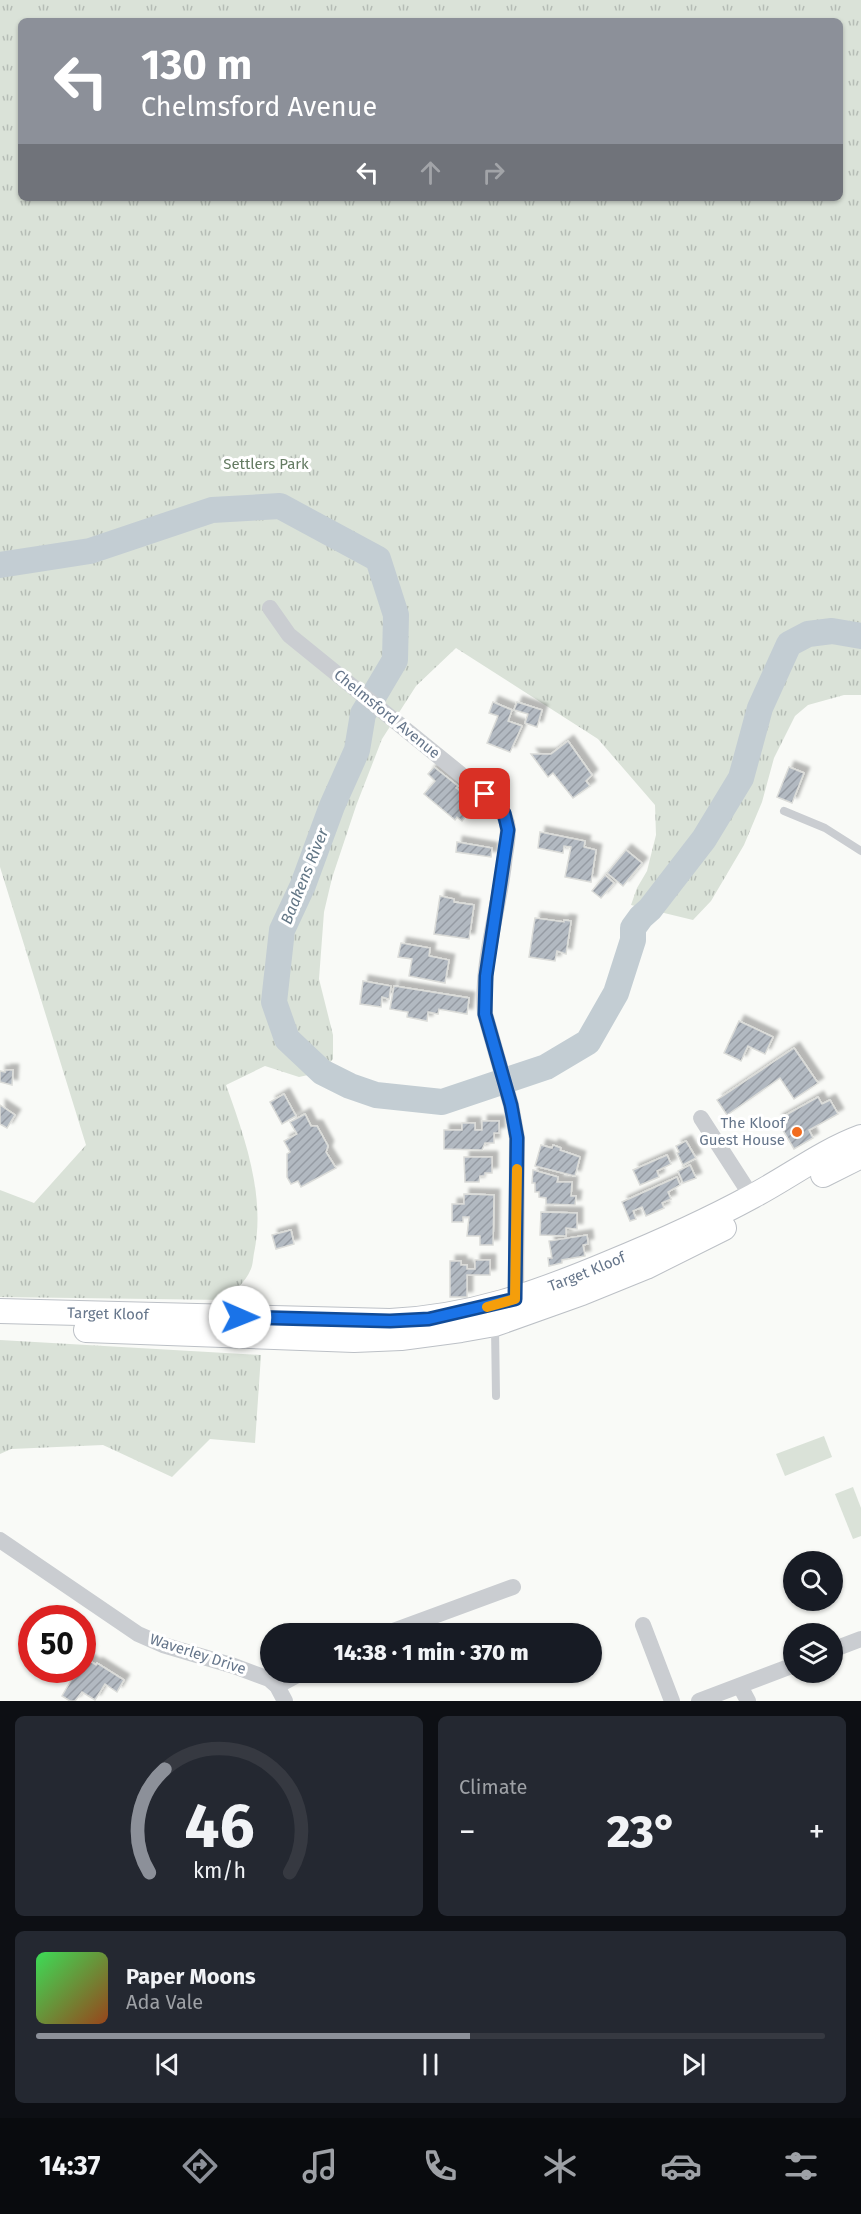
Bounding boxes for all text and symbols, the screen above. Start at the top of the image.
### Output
text: 130 m [141,40,252,90]
icon: left [42,42,120,120]
text: Chelmsford Avenue [141,91,377,123]
icon: left [351,156,384,189]
icon: ahead [414,156,447,189]
icon: right [477,156,510,189]
park label: Settlers Park [223,455,309,473]
street label: Chelmsford Avenue [330,666,444,762]
pin [459,768,510,819]
icon: arrive [468,777,501,810]
water label: Baakens River [277,825,333,927]
place label: The Kloof Guest House [699,1114,786,1149]
marker: The Kloof Guest House [790,1125,804,1139]
street label: Target Kloof [546,1248,629,1295]
position arrow [208,1285,272,1349]
street label: Target Kloof [67,1304,150,1324]
map controls [783,1551,843,1683]
button: search [783,1551,843,1611]
speed limit sign: 50 [18,1605,96,1683]
button: layers [783,1623,843,1683]
street label: Waverley Drive [148,1630,248,1678]
text: 14:38 · 1 min · 370 m [334,1639,528,1666]
text: Climate [459,1775,527,1799]
text: 46 [184,1789,254,1864]
text: 23° [607,1805,677,1859]
text: − [459,1812,476,1852]
text: + [809,1812,825,1852]
text: km/h [192,1858,246,1884]
text: Paper Moons [126,1963,256,1990]
text: Ada Vale [126,1990,203,2014]
icon: previous [151,2048,184,2081]
icon: pause [414,2048,447,2081]
icon: next [677,2048,710,2081]
icon: directions [179,2145,221,2187]
icon: music [299,2145,341,2187]
icon: phone [419,2145,461,2187]
icon: climate [539,2145,581,2187]
icon: car [660,2145,702,2187]
icon: filters [780,2145,822,2187]
text: 14:37 [39,2150,100,2182]

